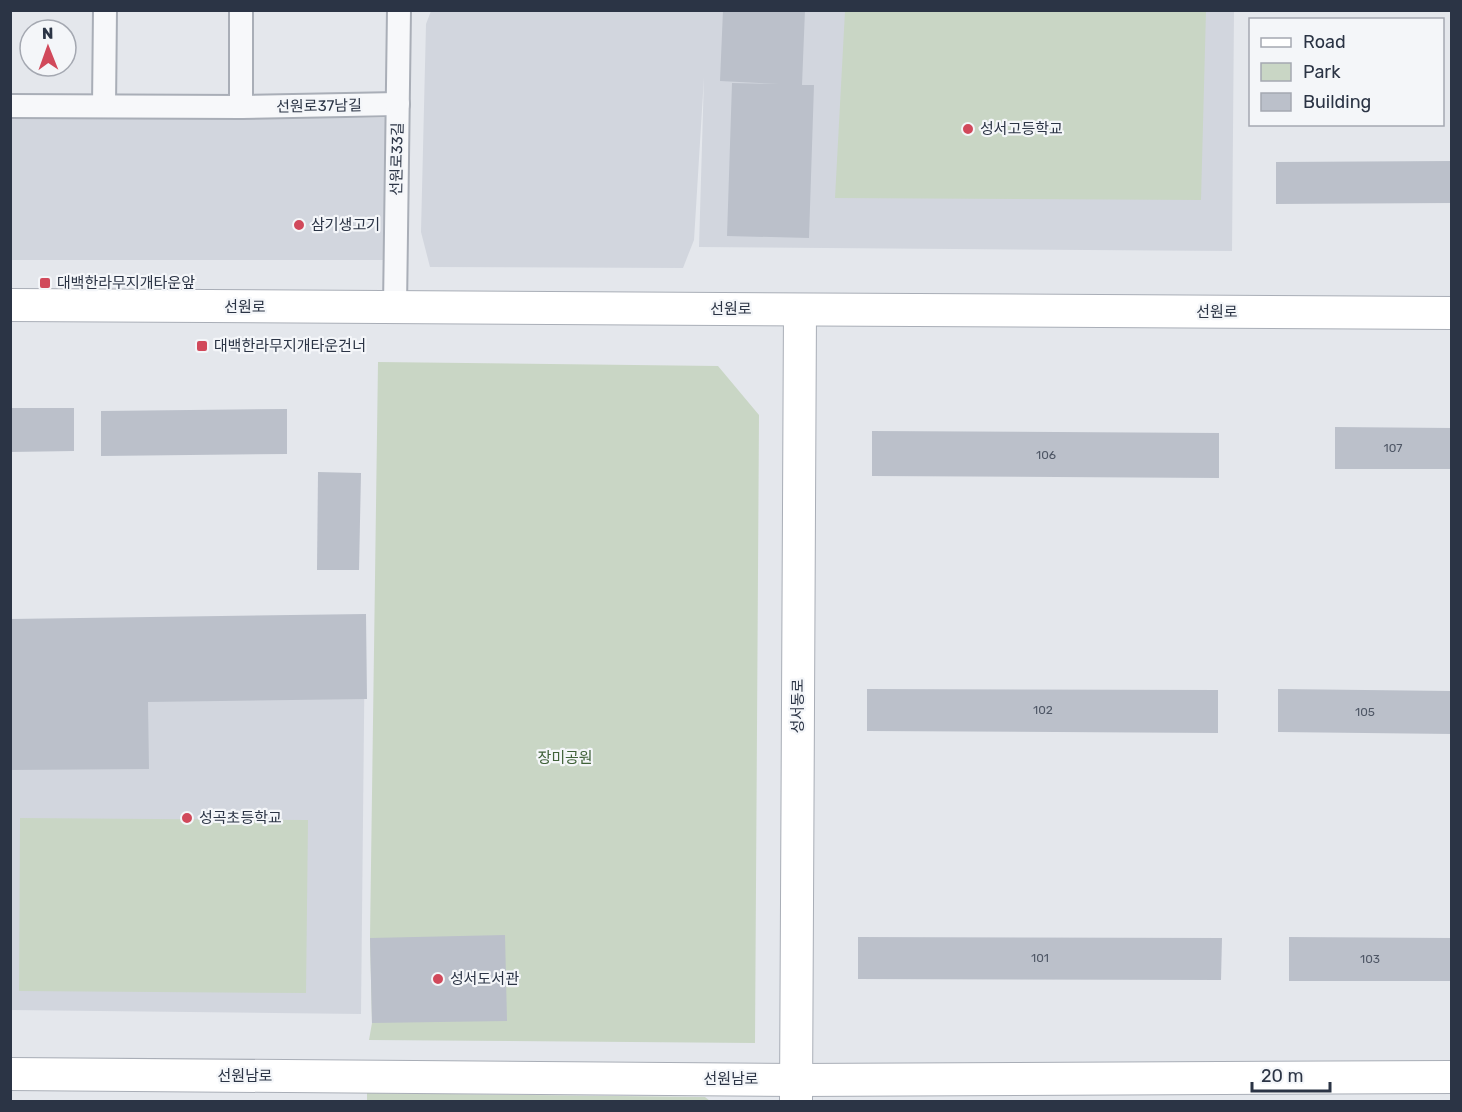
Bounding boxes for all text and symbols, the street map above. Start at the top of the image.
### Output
north arrow [18,18,78,78]
legend [1249,18,1444,126]
text: N [42,24,54,43]
text: Road [1303,31,1346,53]
text: Park [1303,61,1341,83]
text: Building [1303,91,1371,113]
street label: 선원로37남길 [276,96,362,116]
place label: 성서고등학교 [980,120,1063,138]
street label: 선원로33길 [387,122,407,196]
marker: 성서고등학교 [961,122,975,136]
place label: 삼기생고기 [311,216,380,234]
marker: 삼기생고기 [292,218,306,232]
place label: 대백한라무지개타운앞 [57,274,195,292]
marker: 대백한라무지개타운앞 [38,276,52,290]
street label: 선원로 [224,298,266,316]
street label: 선원로 [710,300,752,318]
street label: 선원로 [1196,303,1238,321]
place label: 대백한라무지개타운건너 [214,337,366,355]
marker: 대백한라무지개타운건너 [195,339,209,353]
house number: 107 [1384,441,1402,455]
house number: 106 [1036,448,1056,462]
street label: 성서동로 [789,678,807,734]
house number: 102 [1033,703,1053,717]
house number: 105 [1355,705,1375,719]
park label: 장미공원 [537,749,593,767]
place label: 성곡초등학교 [199,809,282,827]
marker: 성곡초등학교 [180,811,194,825]
house number: 101 [1031,951,1049,965]
house number: 103 [1360,952,1380,966]
place label: 성서도서관 [450,970,519,988]
marker: 성서도서관 [431,972,445,986]
scale bar [1252,1055,1330,1093]
text: 20 m [1261,1065,1303,1087]
street label: 선원남로 [217,1067,273,1085]
street label: 선원남로 [703,1070,759,1088]

